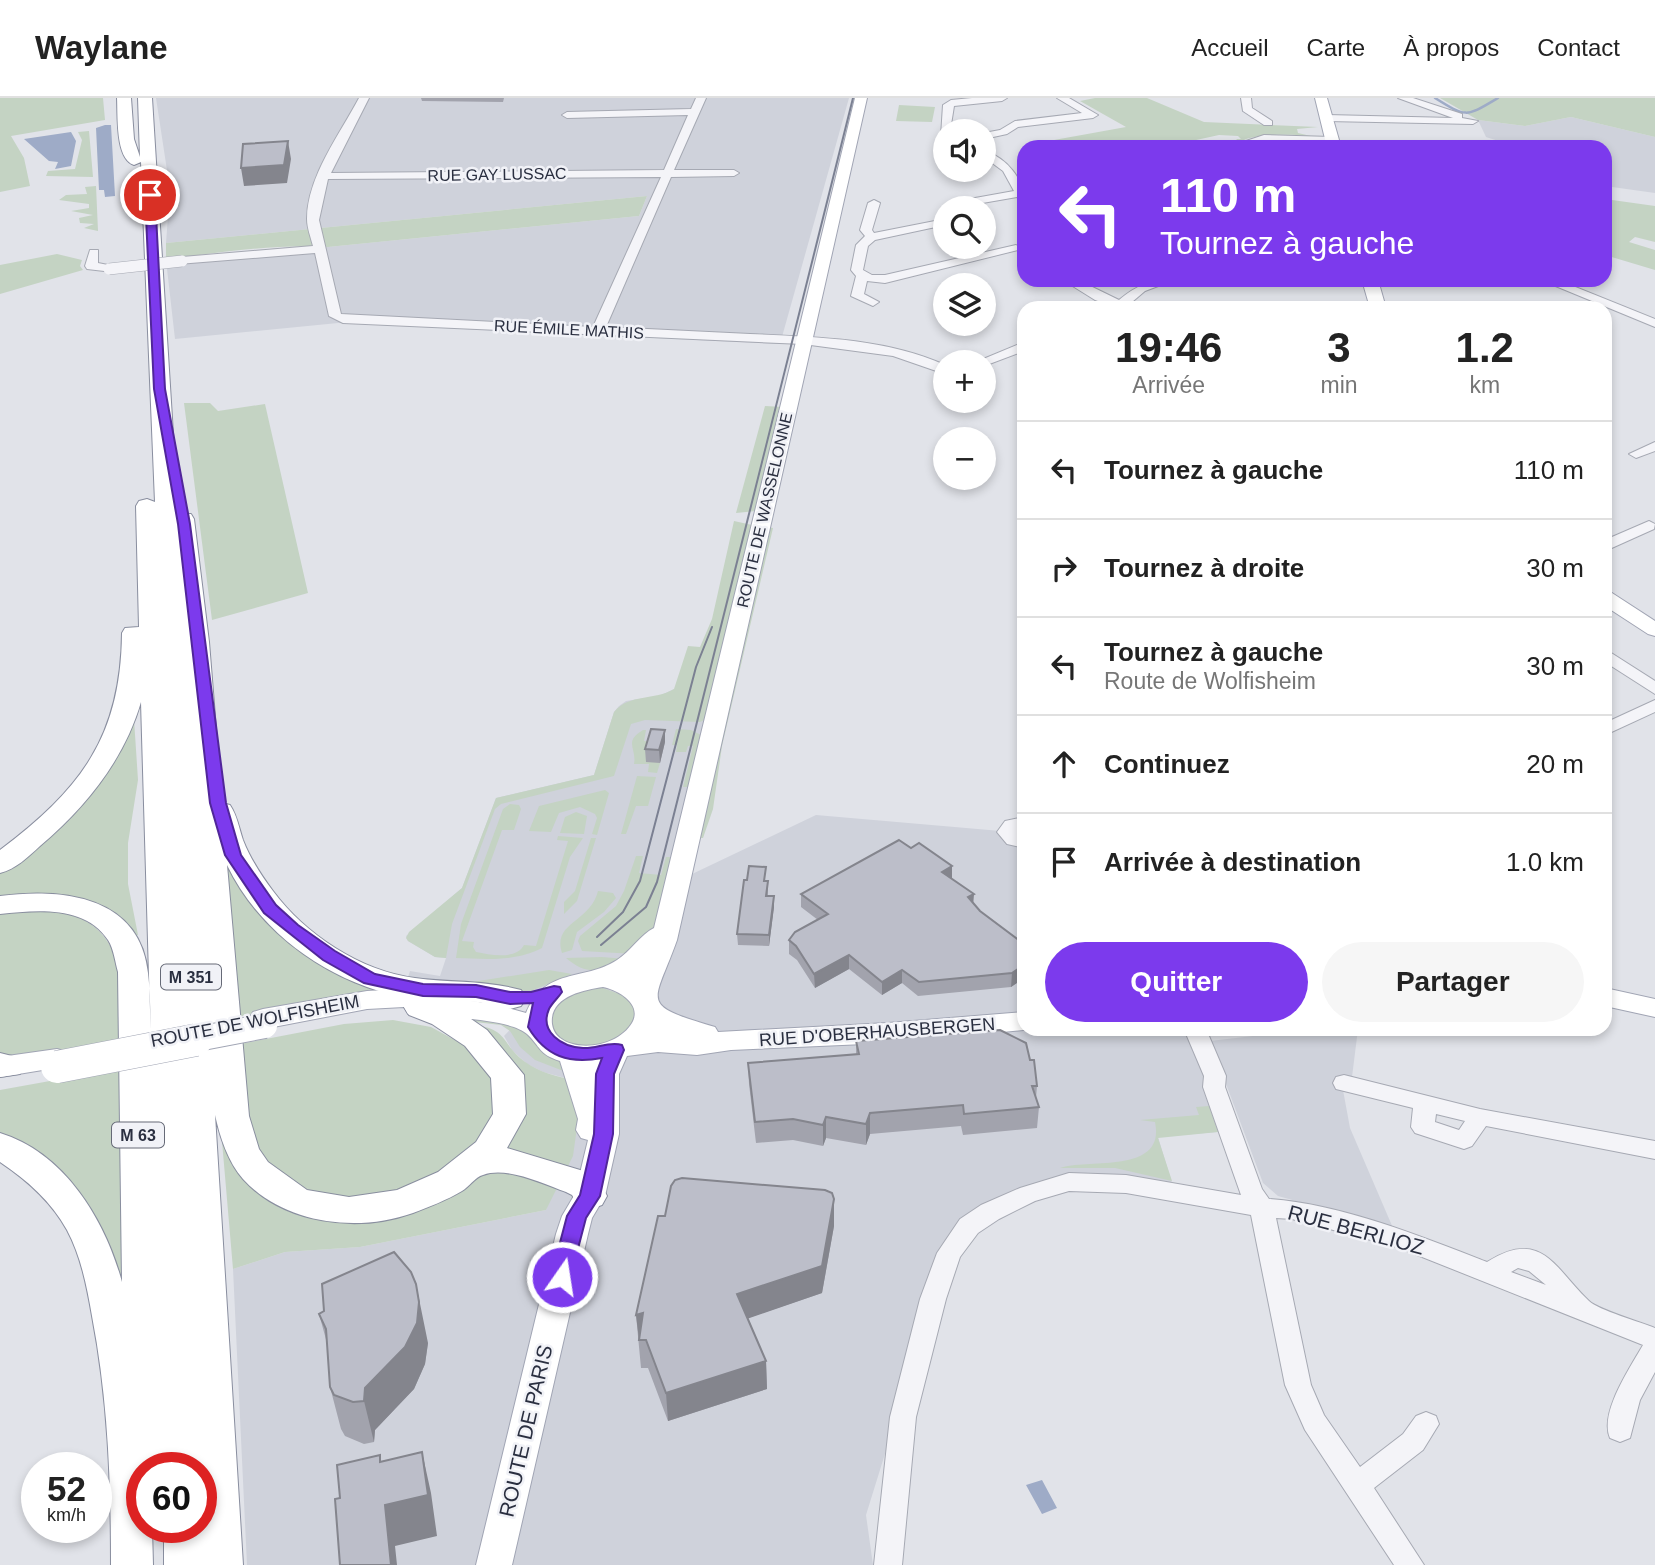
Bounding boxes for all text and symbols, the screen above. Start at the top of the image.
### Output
text: Waylane [35,29,168,66]
text: Accueil [1191,34,1269,61]
text: Carte [1307,34,1365,61]
text: À propos [1403,34,1499,61]
text: Contact [1537,34,1620,61]
map controls [933,119,996,490]
button: sound [933,119,996,182]
pin [120,165,180,225]
street label: RUE GAY LUSSAC [427,165,567,184]
icon: left [1045,168,1136,259]
text: 110 m [1160,168,1296,222]
icon: arrive [131,176,169,214]
button: search [933,196,996,259]
text: Tournez à gauche [1160,225,1414,261]
button: layers [933,273,996,336]
street label: RUE ÉMILE MATHIS [494,316,644,342]
text: 19:46 [1115,324,1222,371]
text: 3 [1327,324,1351,371]
text: 1.2 [1456,324,1514,371]
button: + [933,350,996,413]
text: Arrivée [1132,372,1205,398]
text: min [1320,372,1358,398]
text: km [1469,372,1500,398]
street label: ROUTE DE WASSELONNE [734,411,795,609]
button: − [933,427,996,490]
icon: left [1045,451,1083,489]
text: Tournez à gauche [1104,455,1323,485]
text: 110 m [1514,455,1584,485]
icon: right [1045,549,1083,587]
text: Tournez à droite [1104,553,1304,583]
text: 30 m [1526,553,1584,583]
text: Tournez à gauche [1104,637,1323,667]
icon: left [1045,647,1083,685]
text: 30 m [1526,651,1584,681]
text: Route de Wolfisheim [1104,668,1316,694]
icon: ahead [1045,745,1083,783]
text: Continuez [1104,749,1230,779]
text: 20 m [1526,749,1584,779]
icon: arrive [1045,843,1083,881]
text: Arrivée à destination [1104,847,1361,877]
text: 1.0 km [1506,847,1584,877]
button: Quitter [1045,942,1308,1022]
button: Partager [1322,942,1584,1022]
road number: M 351 [161,964,221,990]
street label: ROUTE DE WOLFISHEIM [149,991,361,1051]
street label: RUE D'OBERHAUSBERGEN [758,1014,996,1050]
road number: M 63 [112,1122,164,1148]
street label: RUE BERLIOZ [1286,1200,1427,1259]
position arrow [525,1240,599,1314]
street label: ROUTE DE PARIS [495,1343,556,1519]
speed limit sign: 60 [126,1452,217,1543]
text: 52 [47,1469,86,1508]
text: km/h [47,1505,86,1525]

